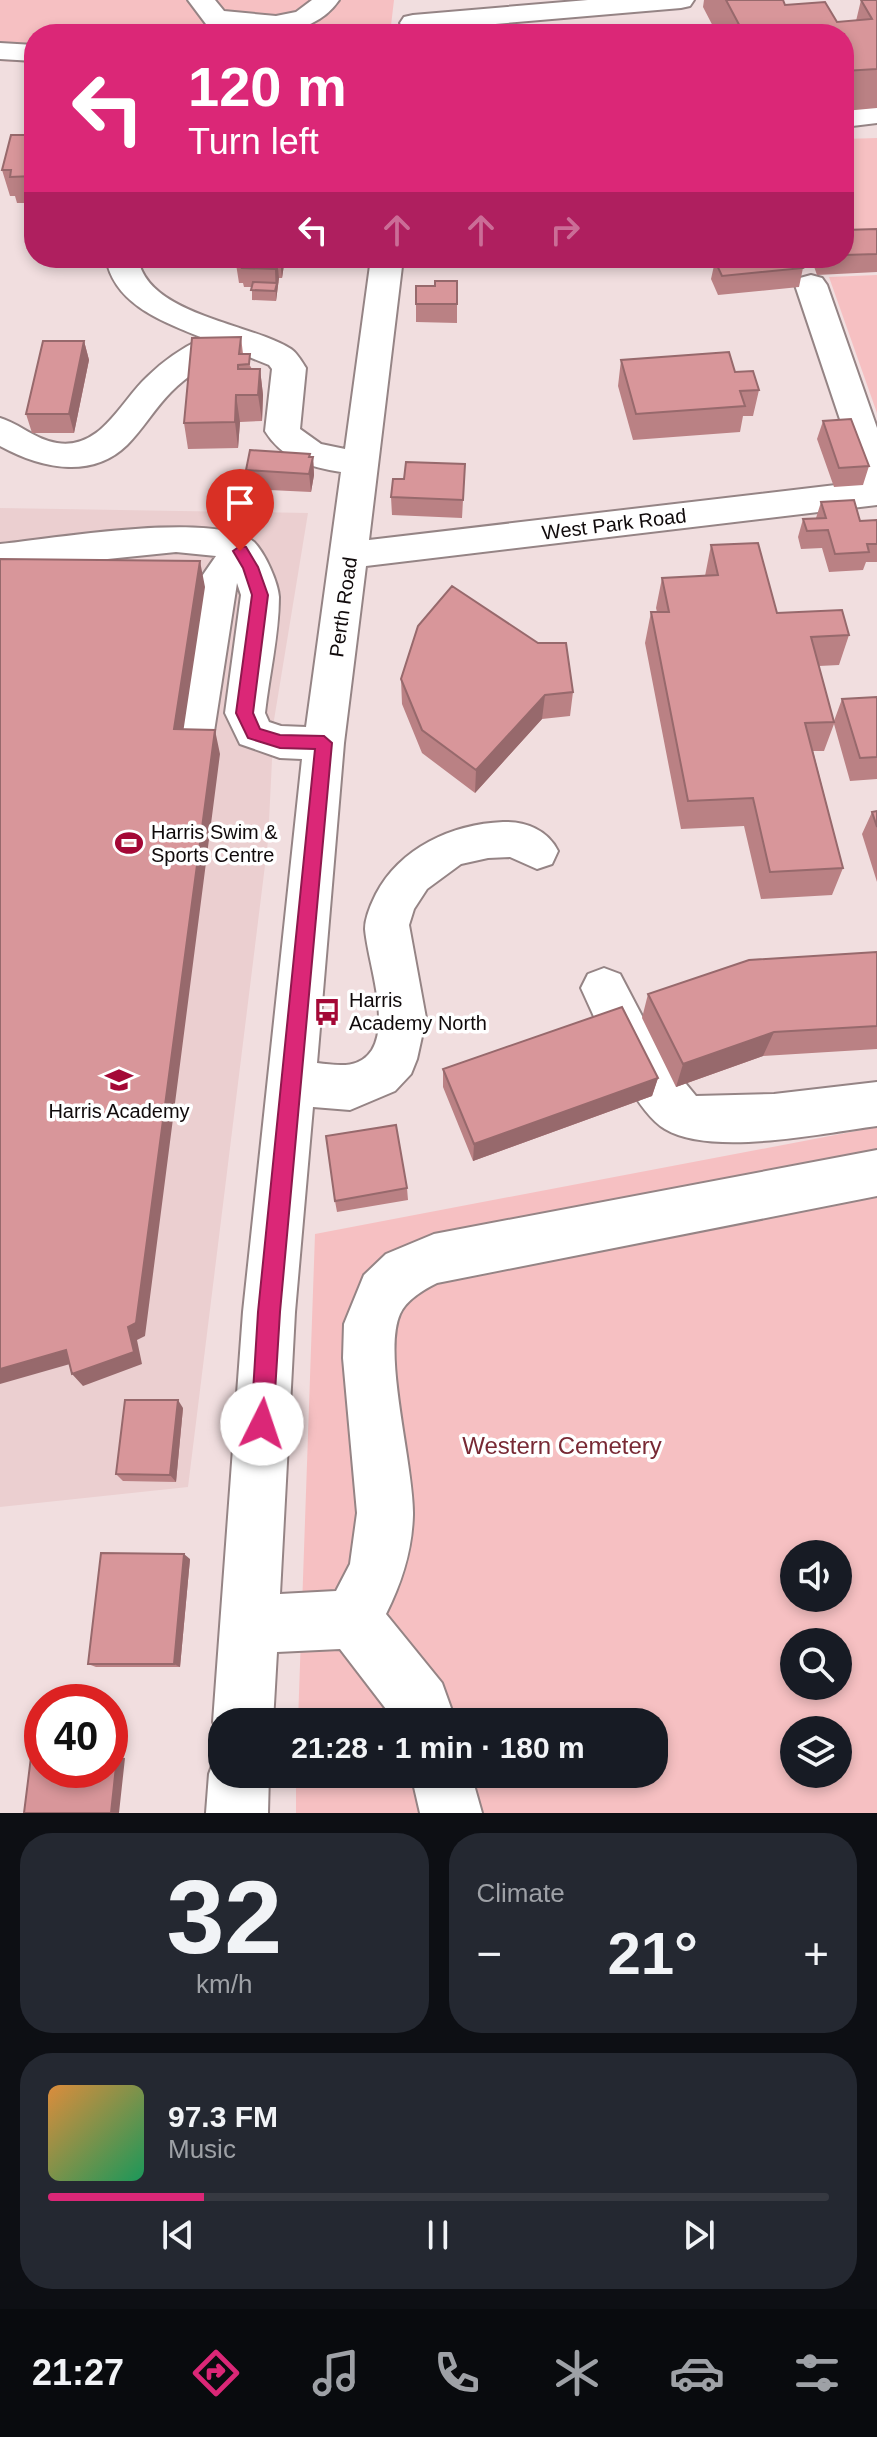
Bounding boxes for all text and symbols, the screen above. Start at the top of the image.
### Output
text: 120 m [188,55,347,118]
icon: left [56,56,160,160]
text: Turn left [188,121,319,162]
icon: left [291,208,335,252]
icon: ahead [375,208,419,252]
icon: ahead [459,208,503,252]
icon: right [543,208,587,252]
pin [206,469,274,551]
icon: arrive [218,481,262,525]
street label: West Park Road [541,504,687,544]
street label: Perth Road [325,555,361,659]
place label: Harris Swim & Sports Centre [151,821,278,866]
sports icon: Harris Swim & Sports Centre [114,828,144,858]
place label: Harris Academy North [349,989,487,1034]
bus stop icon: Harris Academy North [312,997,342,1027]
school or university icon: Harris Academy [104,1065,134,1095]
place label: Harris Academy [48,1100,190,1122]
position arrow [220,1382,304,1466]
park label: Western Cemetery [462,1432,662,1459]
map controls [780,1540,852,1788]
button: sound [780,1540,852,1612]
button: search [780,1628,852,1700]
speed limit sign: 40 [24,1684,128,1788]
button: layers [780,1716,852,1788]
text: 21:28 · 1 min · 180 m [291,1731,585,1764]
text: 32 [166,1859,282,1975]
text: Climate [477,1878,565,1908]
text: 21° [607,1920,698,1987]
text: − [477,1929,502,1978]
text: + [803,1929,829,1978]
text: km/h [196,1969,252,1999]
text: 97.3 FM [168,2100,278,2133]
text: Music [168,2134,236,2164]
icon: previous [156,2213,200,2257]
icon: pause [416,2213,460,2257]
icon: next [677,2213,721,2257]
icon: directions [188,2345,244,2401]
icon: music [308,2345,364,2401]
icon: phone [429,2345,485,2401]
icon: climate [549,2345,605,2401]
icon: car [669,2345,725,2401]
icon: filters [789,2345,845,2401]
text: 21:27 [32,2352,124,2393]

